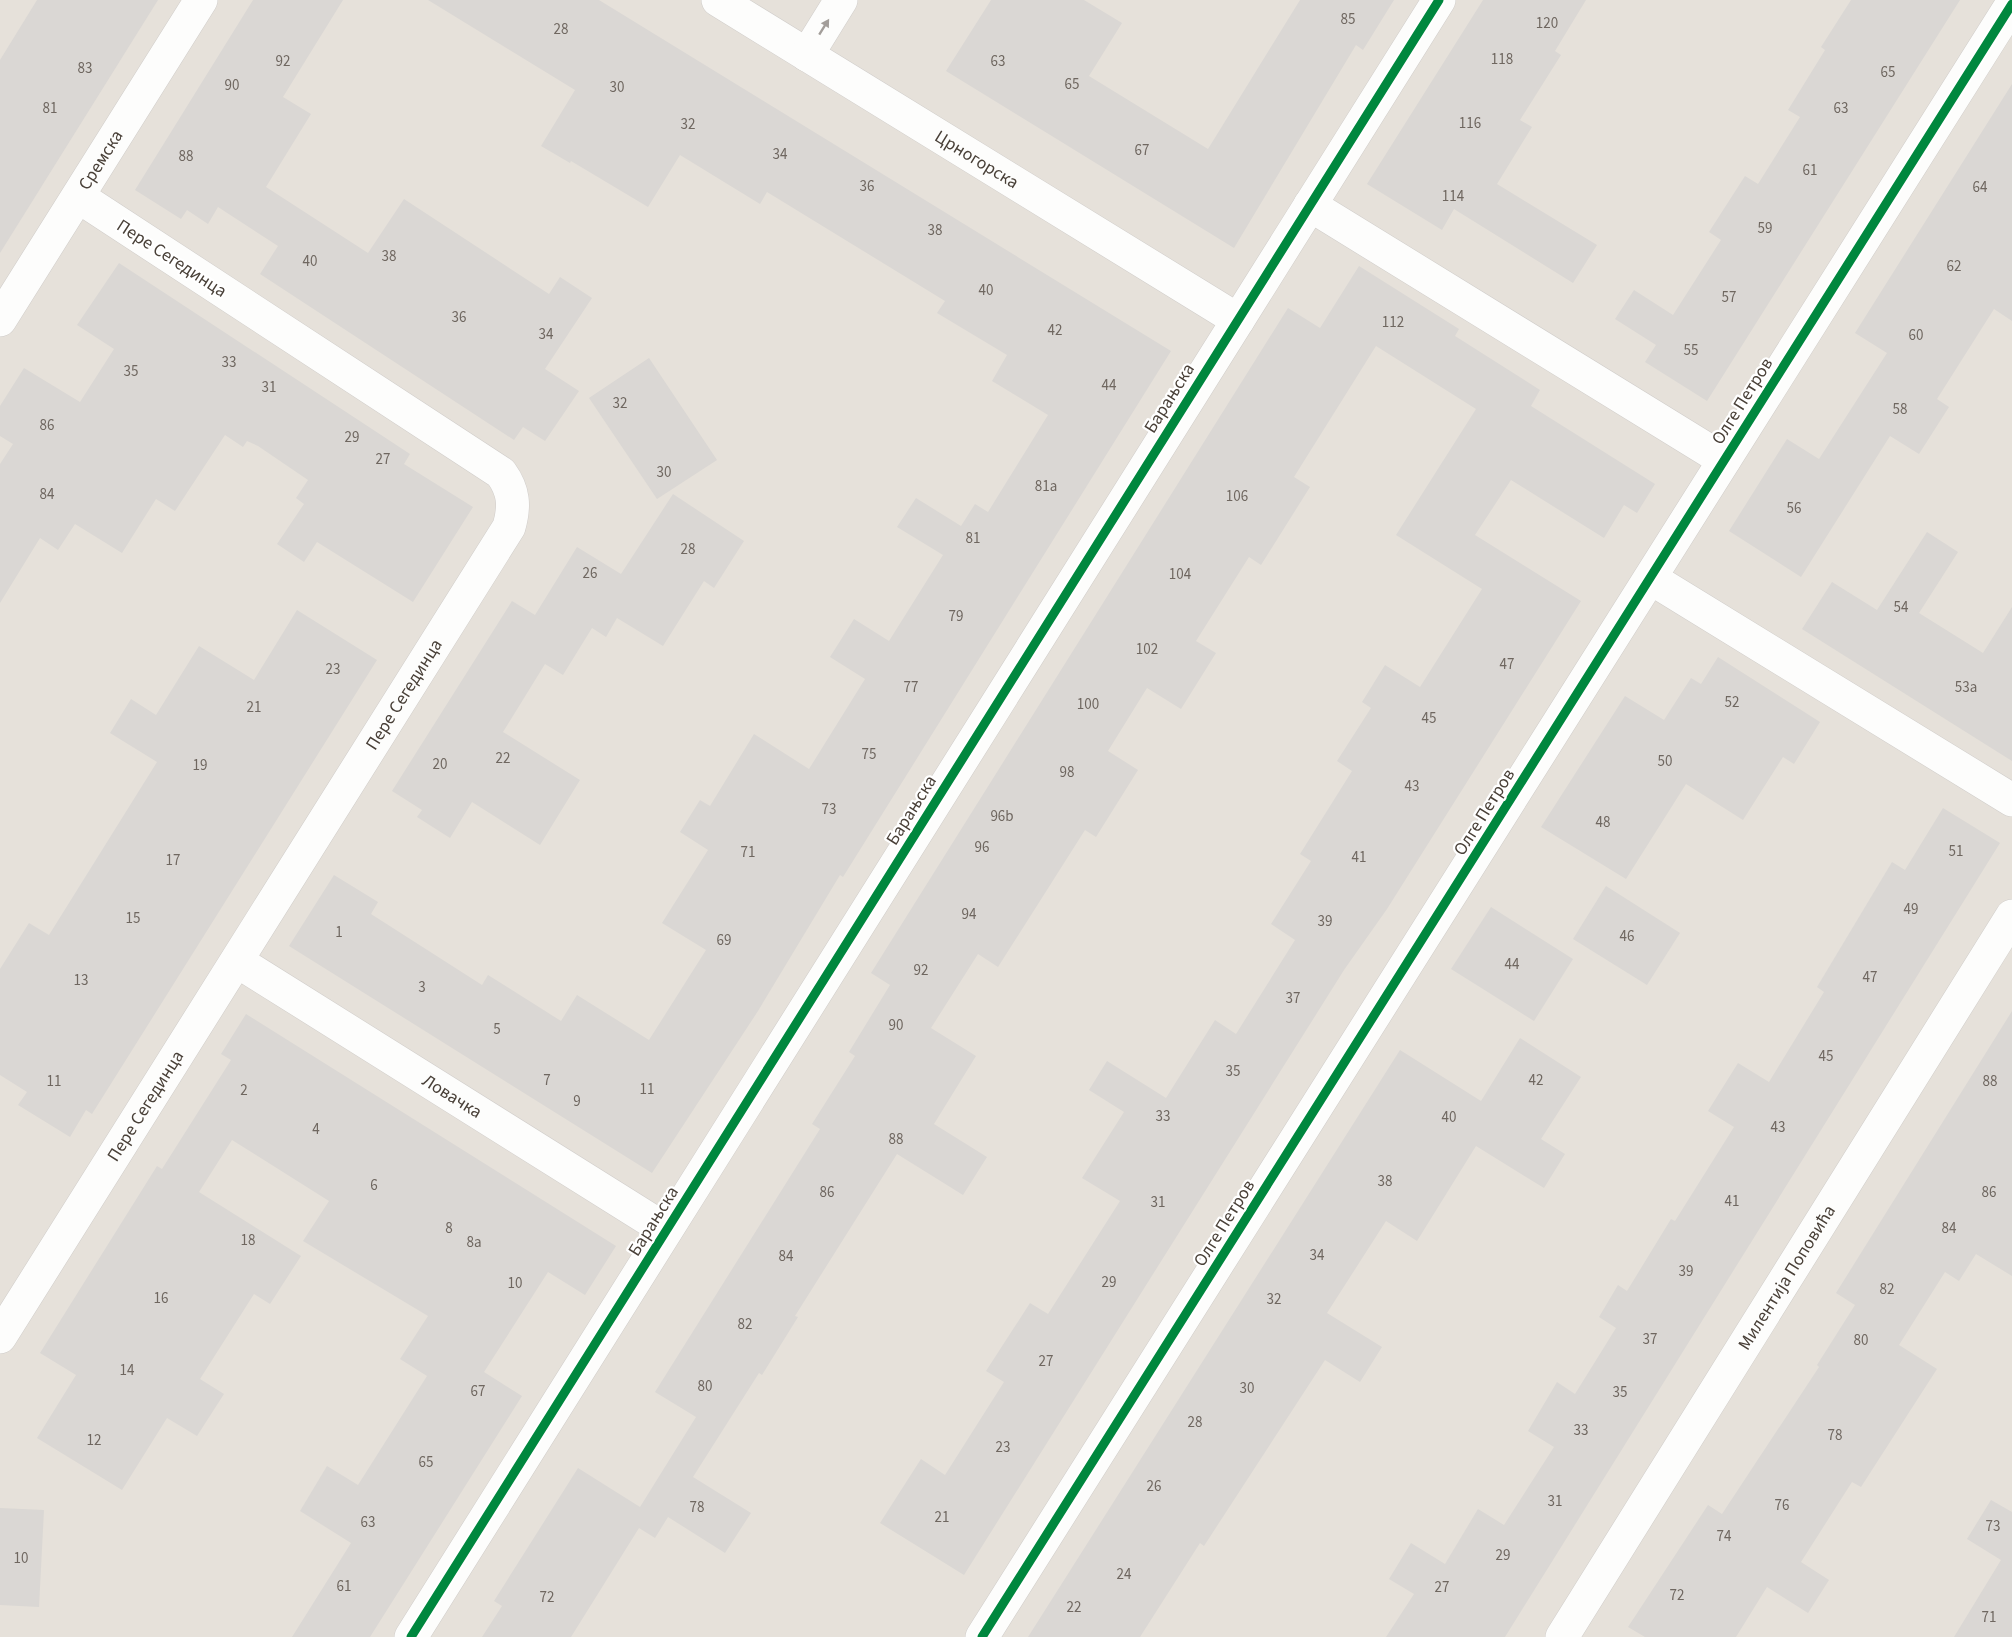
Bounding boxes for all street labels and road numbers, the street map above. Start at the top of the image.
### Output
street label: Црногорска [930,124,1023,195]
street label: Сремска [73,125,129,195]
street label: Пере Сегединца [112,213,232,303]
street label: Олге Петров [1706,353,1779,449]
street label: Барањска [1138,359,1201,438]
street label: Пере Сегединца [360,634,449,755]
street label: Олге Петров [1448,764,1521,860]
street label: Барањска [880,771,943,850]
street label: Пере Сегединца [101,1046,190,1167]
street label: Ловачка [417,1068,487,1125]
street label: Олге Петров [1188,1175,1261,1271]
street label: Барањска [622,1182,685,1261]
street label: Милентија Поповића [1732,1200,1842,1355]

